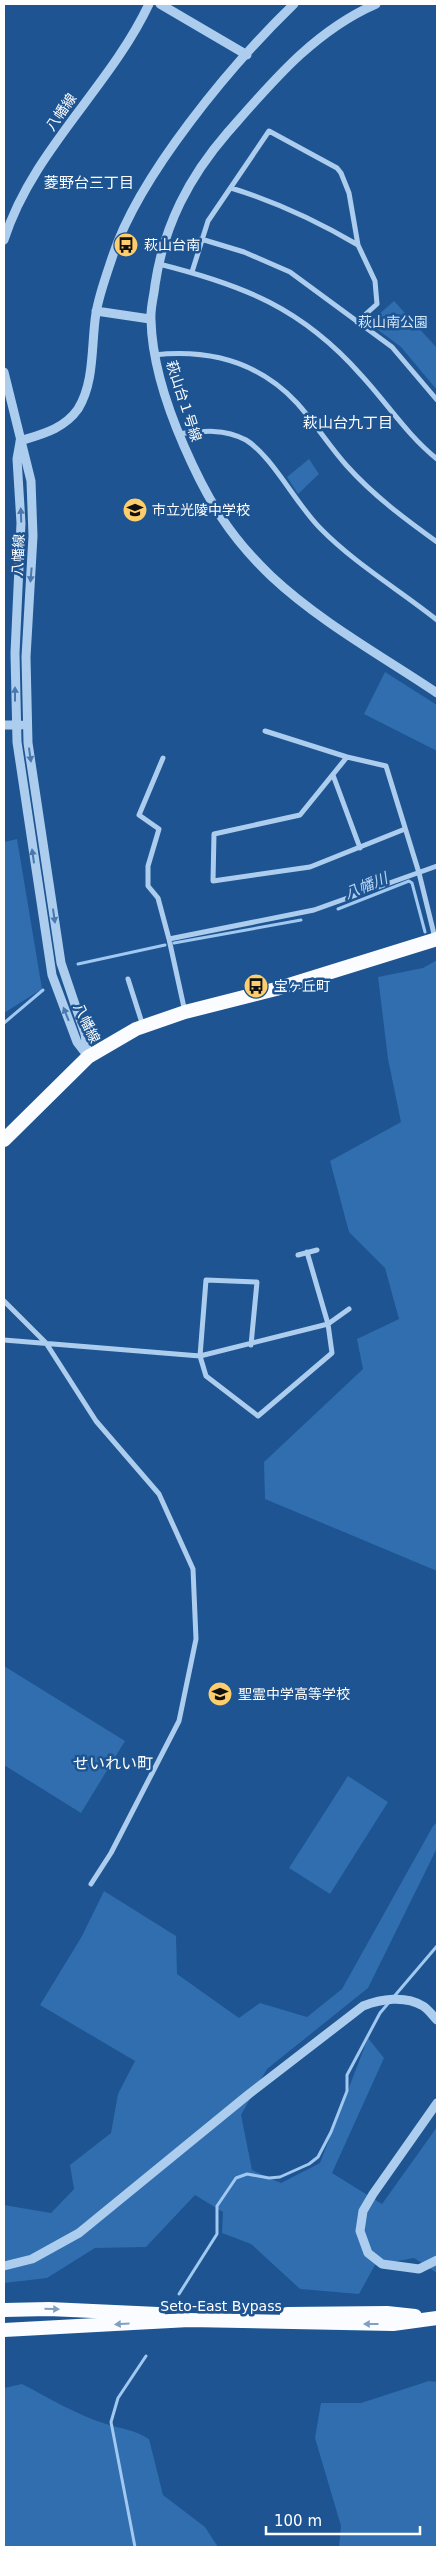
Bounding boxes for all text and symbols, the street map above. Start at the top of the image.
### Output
street label: 八幡線 [42,90,80,134]
district label: 菱野台三丁目 [44,174,134,192]
bus stop icon: 萩山台南 [113,232,139,258]
place label: 萩山台南 [144,237,200,253]
park label: 萩山南公園 [358,314,428,330]
street label: 萩山台１号線 [163,359,205,443]
district label: 萩山台九丁目 [303,414,393,432]
school or university icon: 市立光陵中学校 [122,497,148,523]
place label: 市立光陵中学校 [152,502,250,518]
one-way arrow [17,506,25,522]
street label: 八幡線 [9,534,27,576]
one-way arrow [27,568,35,584]
one-way arrow [11,686,19,702]
one-way arrow [26,747,34,763]
one-way arrow [29,847,37,863]
water label: 八幡川 [342,868,392,903]
one-way arrow [51,908,59,924]
bus stop icon: 宝ヶ丘町 [243,973,269,999]
place label: 宝ヶ丘町 [274,978,330,994]
street label: 八幡線 [71,1001,103,1045]
one-way arrow [62,1006,70,1021]
school or university icon: 聖霊中学高等学校 [207,1681,233,1707]
place label: 聖霊中学高等学校 [238,1686,350,1702]
district label: せいれい町 [73,1754,153,1773]
street label: Seto-East Bypass [160,2298,282,2314]
one-way arrow [45,2306,61,2314]
one-way arrow [363,2320,379,2328]
one-way arrow [113,2321,129,2329]
scale bar [266,2504,420,2536]
text: 100 m [274,2512,322,2530]

